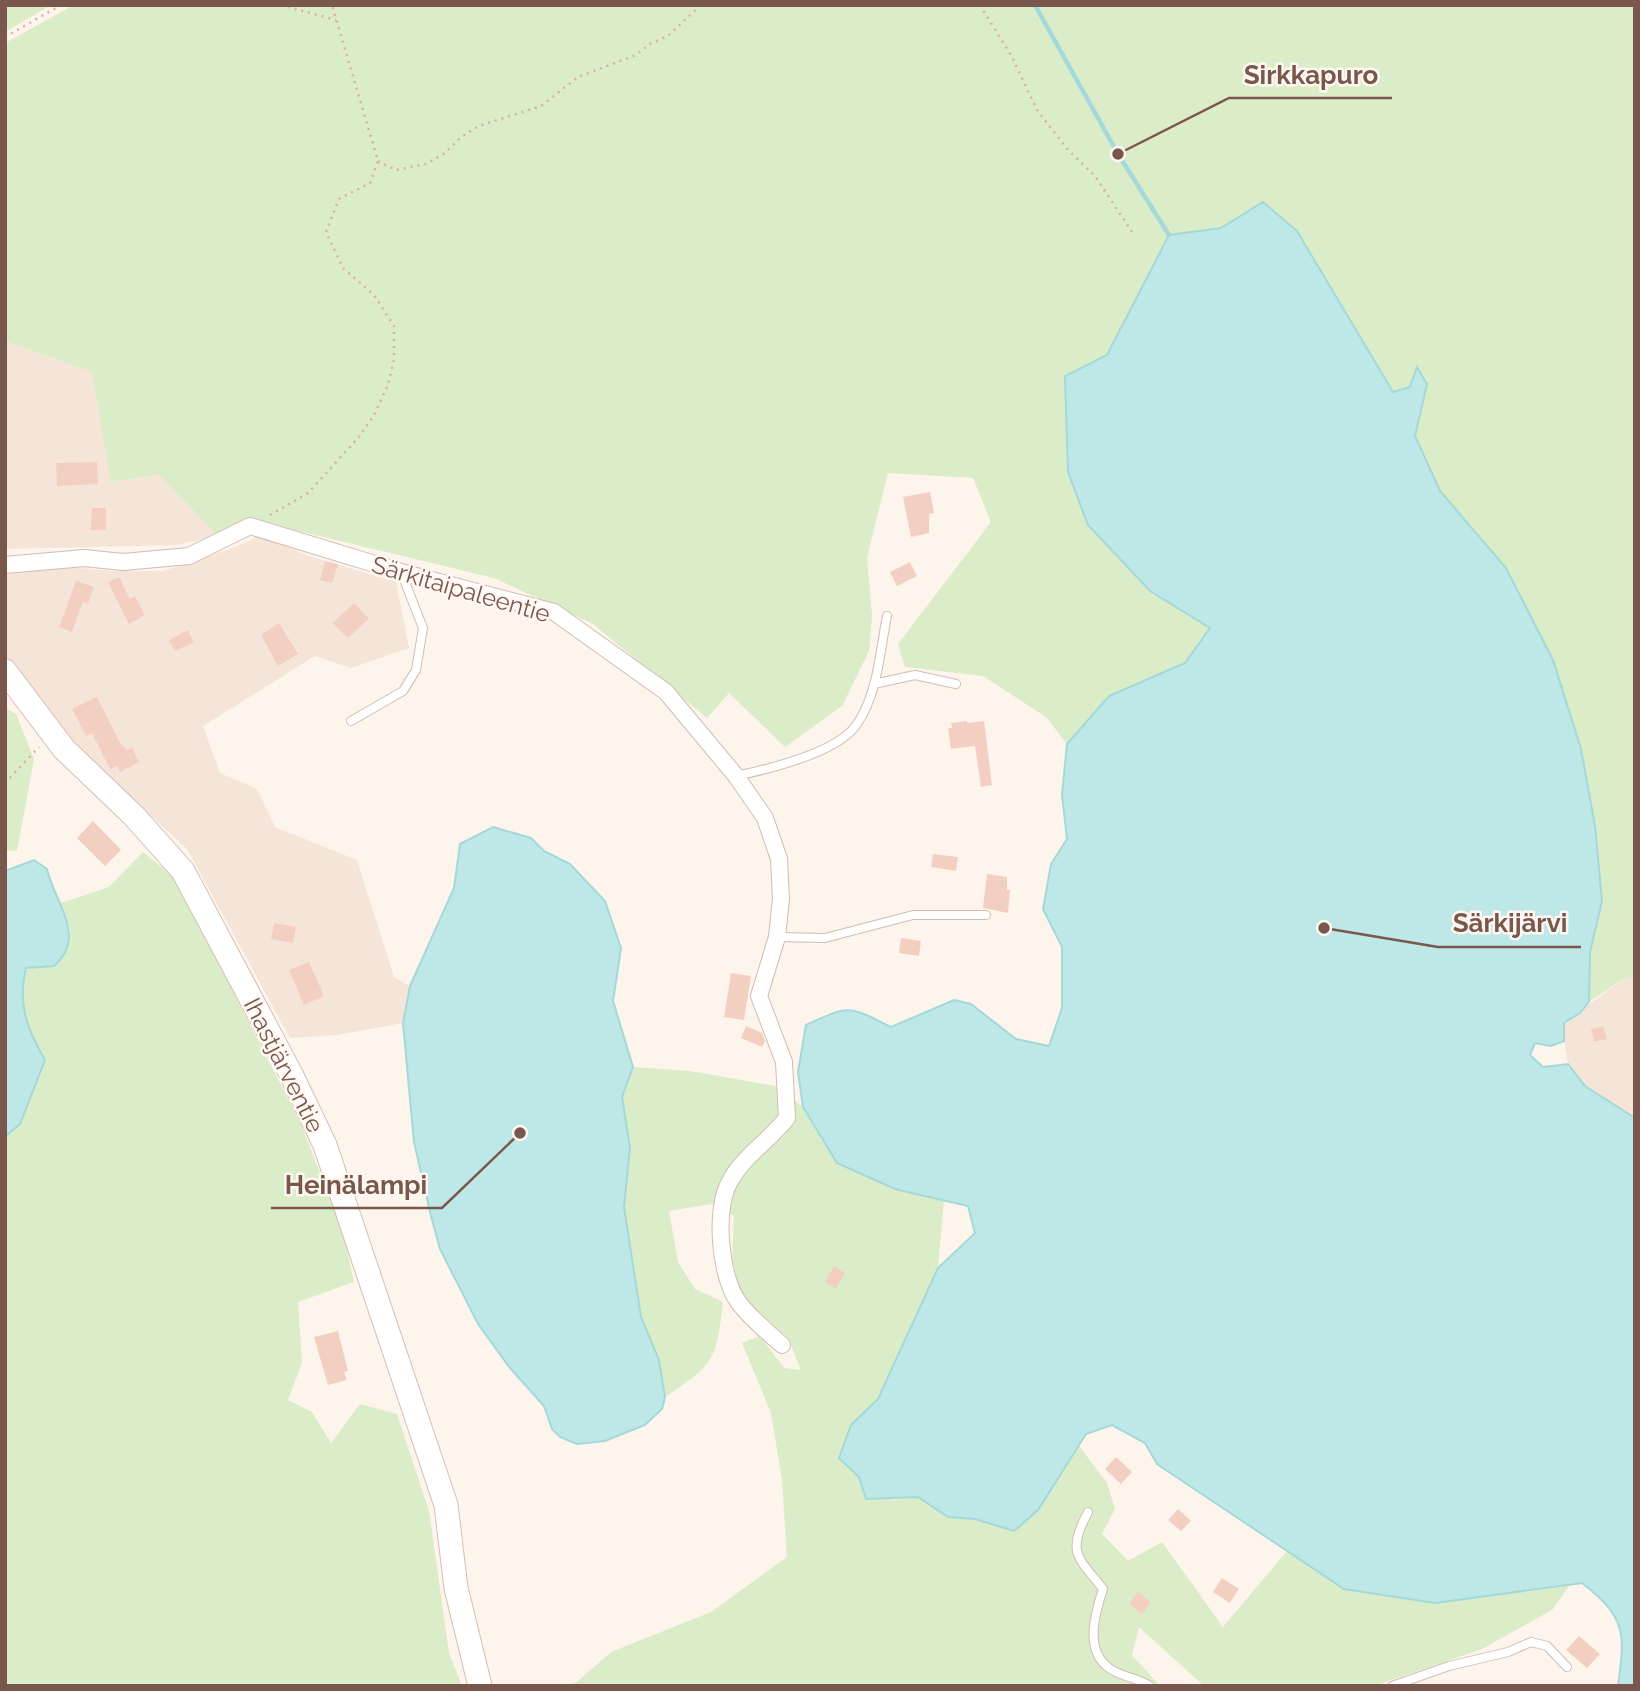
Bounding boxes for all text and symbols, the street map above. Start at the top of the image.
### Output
callout: Sirkkapuro [1229,51,1392,98]
text: Sirkkapuro [1244,60,1378,90]
street label: Särkitaipaleentie [368,550,554,628]
callout: Särkijärvi [1438,900,1581,947]
text: Särkijärvi [1453,908,1567,938]
street label: Ihastjärventie [238,993,330,1137]
callout: Heinälampi [271,1161,442,1208]
text: Heinälampi [285,1170,427,1200]

